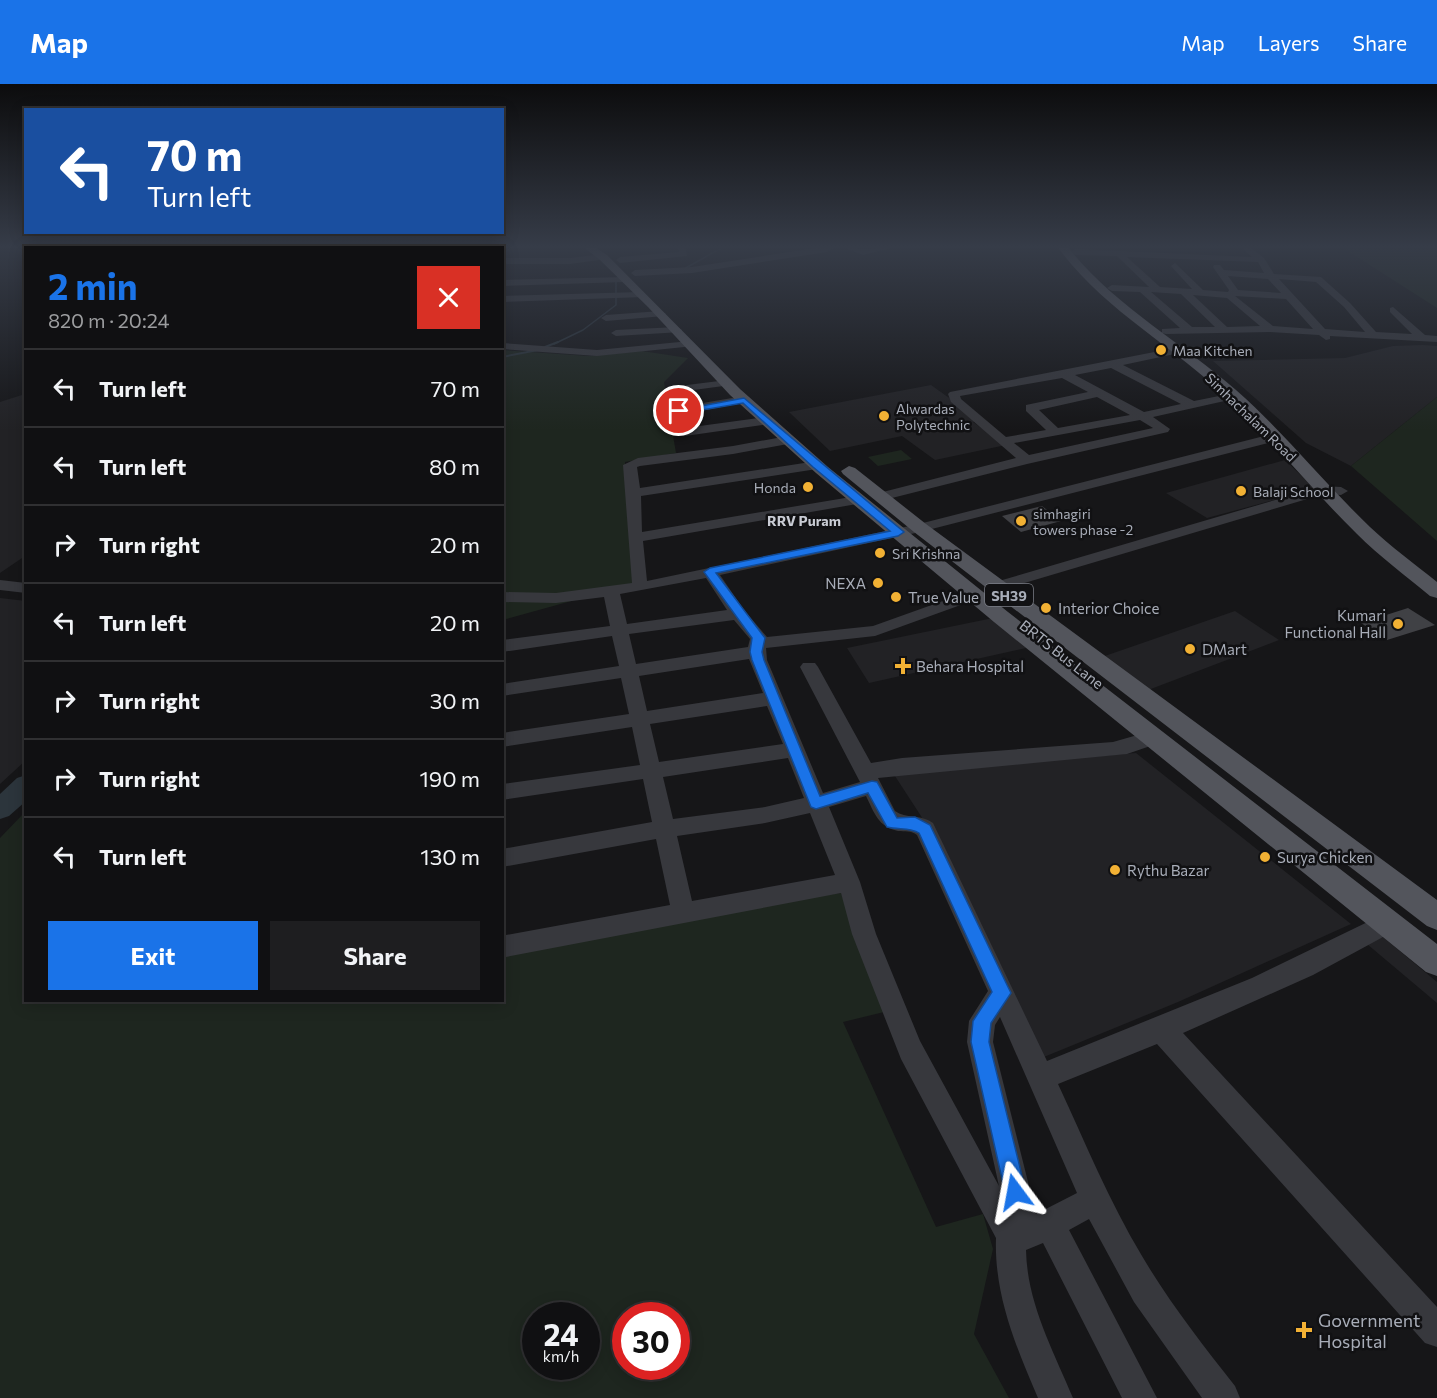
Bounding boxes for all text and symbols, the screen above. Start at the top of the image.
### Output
text: Map [30,25,88,59]
text: Map [1181,30,1225,55]
text: Layers [1258,30,1320,55]
text: Share [1353,30,1407,55]
text: 70 m [147,128,242,180]
icon: left [48,132,126,210]
text: Turn left [147,180,251,213]
text: 2 min [48,263,138,307]
button: close [417,266,480,329]
text: 820 m · 20:24 [48,308,169,332]
place label: Maa Kitchen [1173,342,1253,359]
marker: Maa Kitchen [1154,343,1168,357]
street label: Simhachalam Road [1202,369,1300,465]
icon: left [48,372,81,405]
text: Turn left [99,375,186,402]
text: 70 m [431,375,480,402]
pin [653,385,704,436]
icon: arrive [662,394,695,427]
place label: Alwardas Polytechnic [896,400,970,433]
marker: Alwardas Polytechnic [877,409,891,423]
icon: left [48,450,81,483]
text: Turn left [99,453,186,480]
text: 80 m [429,453,480,480]
place label: Honda [754,479,796,496]
marker: Honda [801,480,815,494]
place label: Balaji School [1253,483,1334,500]
marker: Balaji School [1234,484,1248,498]
place label: simhagiri towers phase -2 [1033,505,1133,538]
district label: RRV Puram [767,512,841,529]
marker: simhagiri towers phase -2 [1014,514,1028,528]
icon: right [48,528,81,561]
text: Turn right [99,531,200,558]
text: 20 m [430,531,480,558]
place label: Sri Krishna [892,545,960,562]
marker: Sri Krishna [873,546,887,560]
place label: NEXA [825,574,866,592]
marker: NEXA [871,576,885,590]
road number: SH39 [985,584,1033,606]
place label: True Value [908,588,979,606]
marker: True Value [889,590,903,604]
place label: Interior Choice [1058,599,1160,617]
marker: Interior Choice [1039,601,1053,615]
icon: left [48,606,81,639]
place label: Kumari Functional Hall [1284,606,1386,641]
text: Turn left [99,609,186,636]
text: 20 m [430,609,480,636]
street label: BRTS Bus Lane [1016,616,1108,692]
marker: Kumari Functional Hall [1391,617,1405,631]
place label: DMart [1202,640,1247,658]
marker: DMart [1183,642,1197,656]
marker: Behara Hospital [894,657,912,675]
place label: Behara Hospital [916,657,1024,675]
icon: right [48,684,81,717]
text: Turn right [99,687,200,714]
text: 30 m [430,687,480,714]
icon: right [48,762,81,795]
text: Turn right [99,765,200,792]
text: 190 m [419,765,480,792]
icon: left [48,840,81,873]
text: Turn left [99,843,186,870]
text: 130 m [420,843,480,870]
place label: Surya Chicken [1277,848,1373,866]
marker: Surya Chicken [1258,850,1272,864]
place label: Rythu Bazar [1127,861,1210,879]
marker: Rythu Bazar [1108,863,1122,877]
button: Exit [48,921,258,990]
button: Share [270,921,480,990]
position arrow [983,1160,1047,1224]
speed limit sign: 30 [612,1302,690,1380]
place label: Government Hospital [1318,1309,1420,1352]
text: 24 [543,1315,579,1352]
marker: Government Hospital [1295,1321,1313,1339]
text: km/h [543,1347,579,1365]

